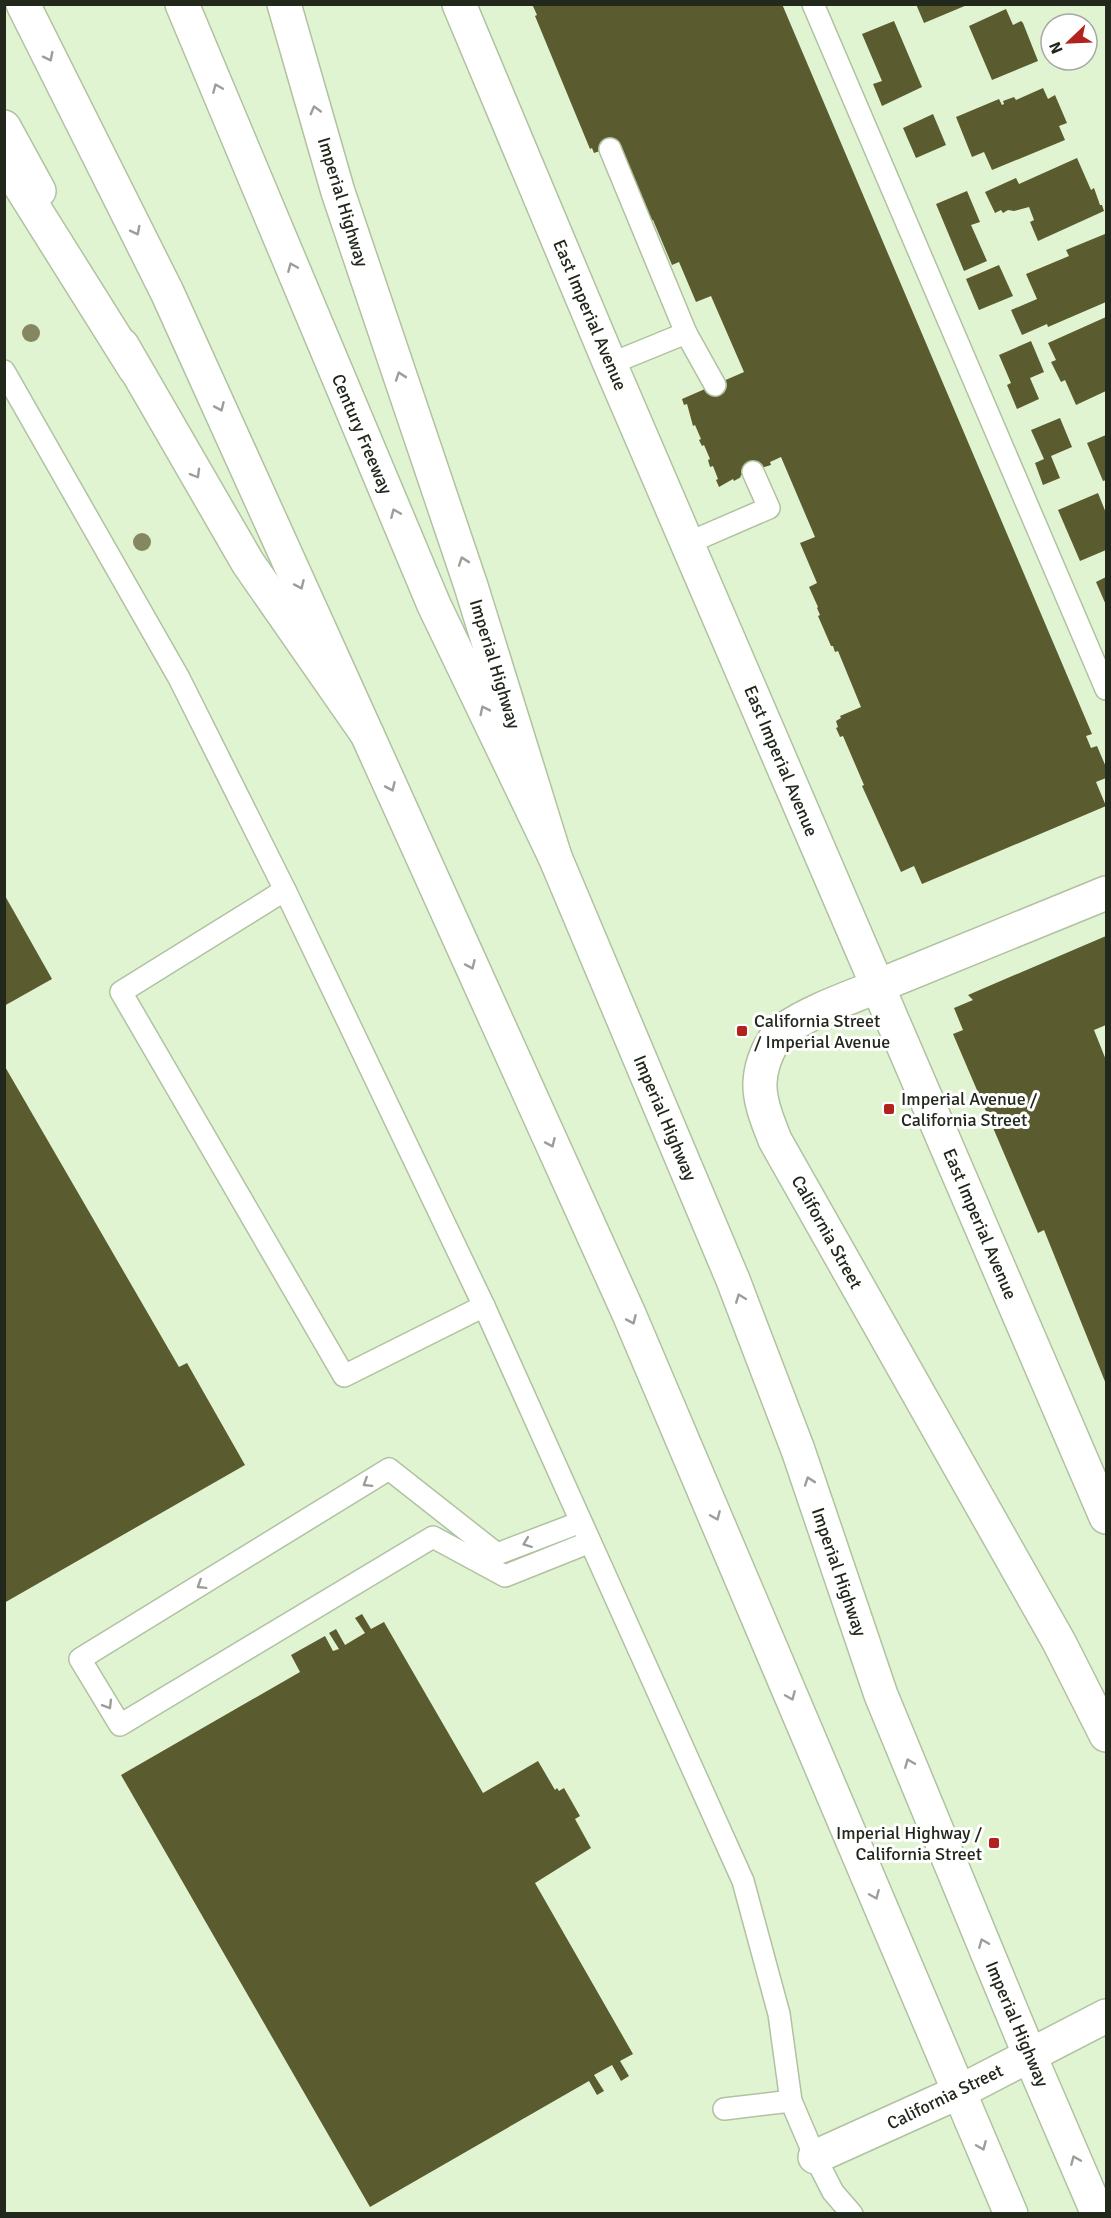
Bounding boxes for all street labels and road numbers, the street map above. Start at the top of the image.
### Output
street label: Imperial Highway [313,134,373,270]
street label: East Imperial Avenue [548,236,632,394]
street label: Century Freeway [327,371,397,498]
street label: Imperial Highway [465,596,525,732]
street label: East Imperial Avenue [739,682,823,840]
street label: Imperial Highway [629,1052,702,1185]
street label: East Imperial Avenue [938,1145,1022,1303]
street label: California Street [787,1171,867,1293]
street label: Imperial Highway [807,1505,871,1640]
street label: Imperial Highway [981,1958,1054,2091]
street label: California Street [883,2059,1007,2135]

